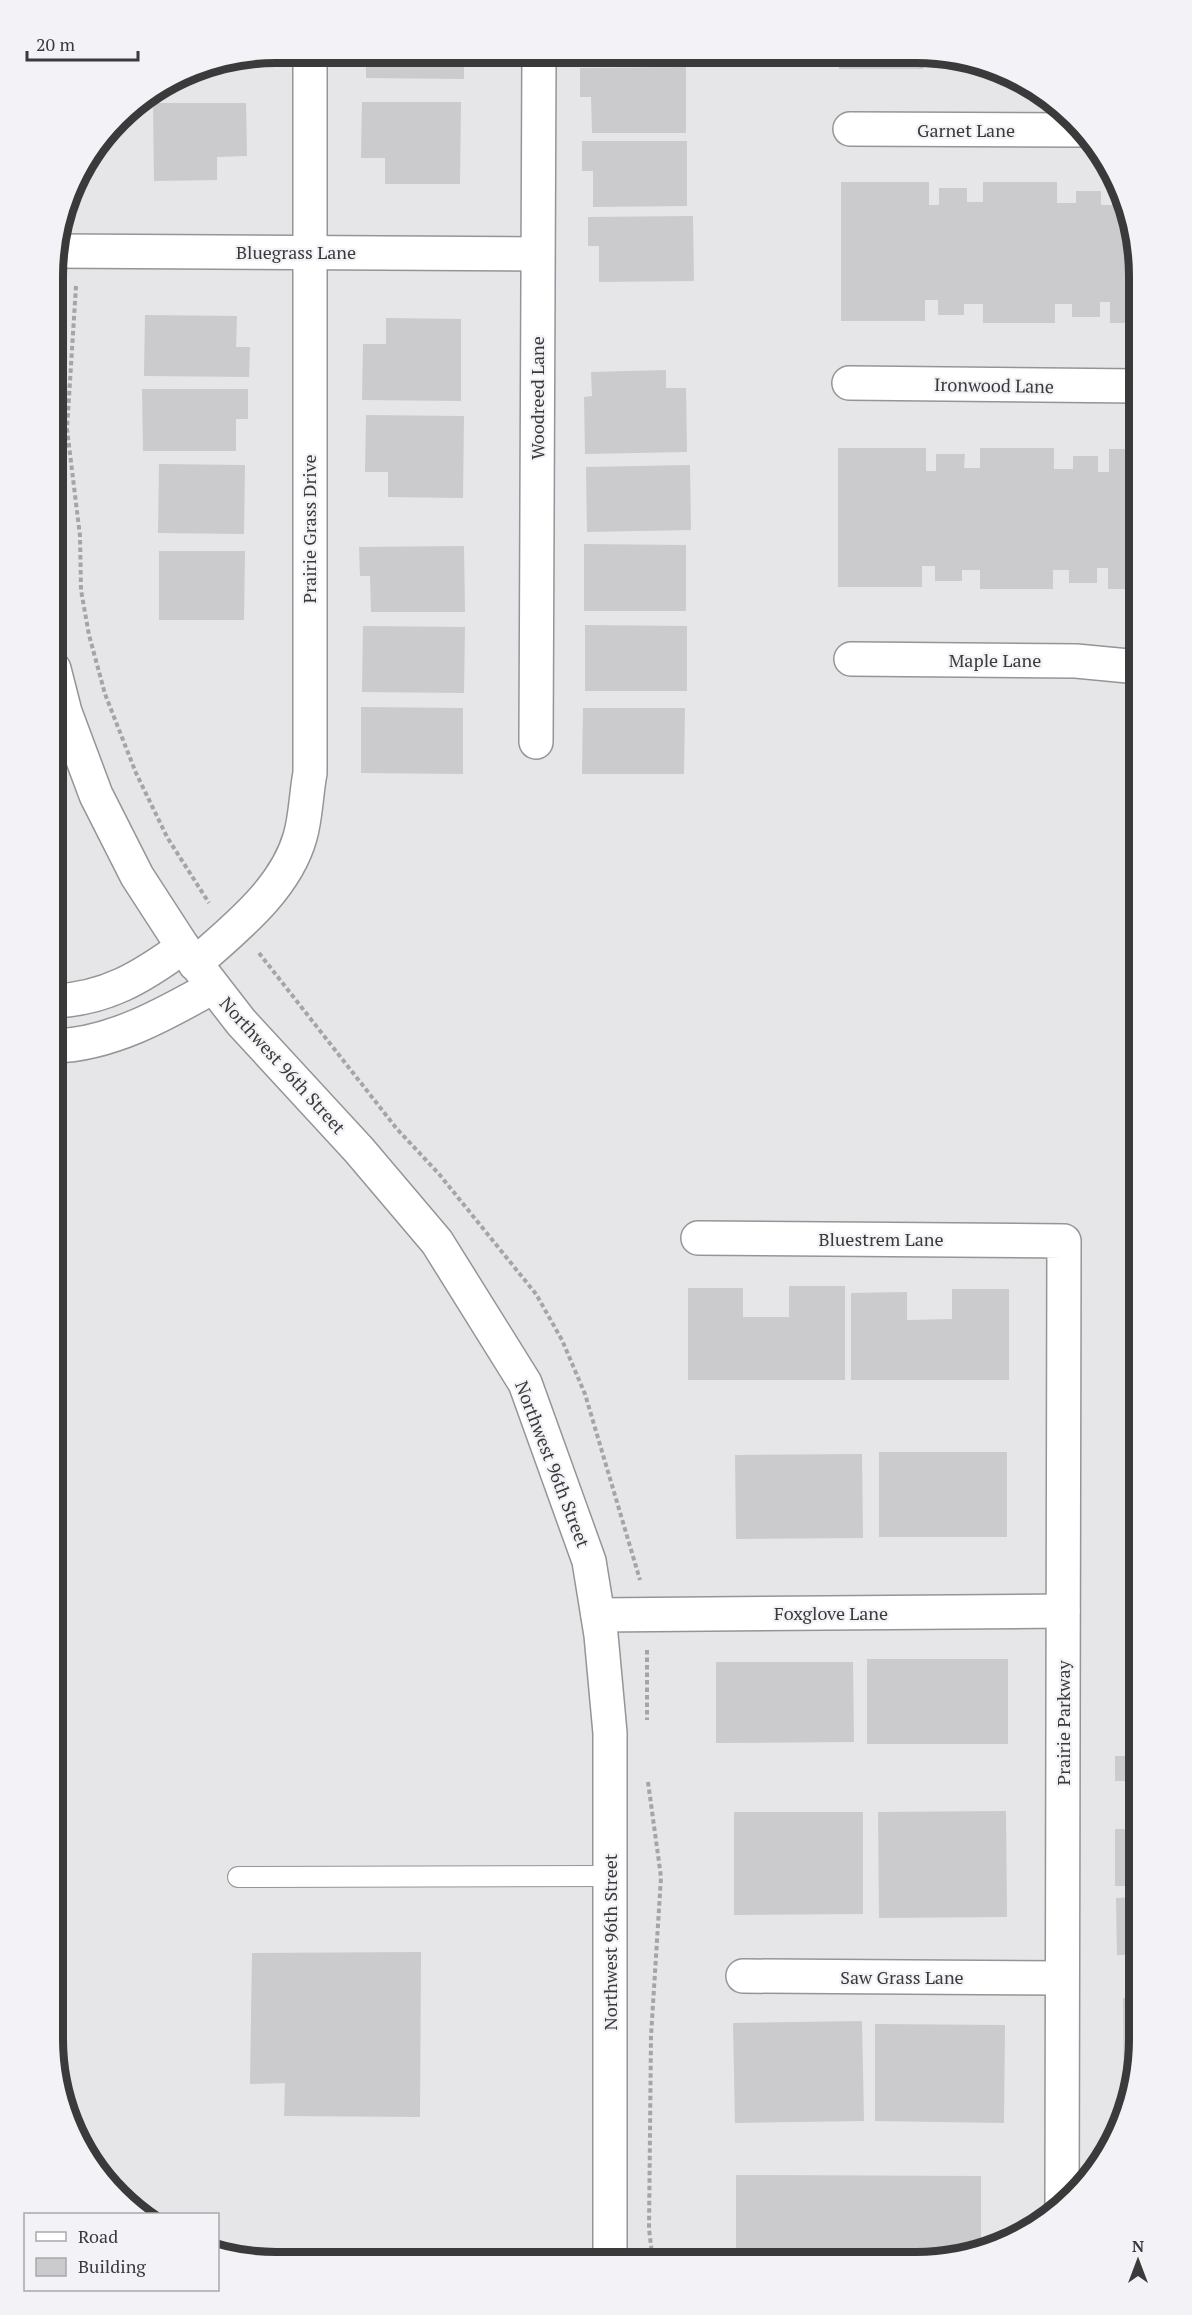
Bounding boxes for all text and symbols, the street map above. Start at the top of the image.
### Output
scale bar [27,24,138,62]
text: 20 m [36,32,76,56]
street label: Garnet Lane [917,118,1015,142]
street label: Bluegrass Lane [236,240,356,264]
street label: Woodreed Lane [525,336,549,460]
street label: Ironwood Lane [934,372,1054,398]
street label: Prairie Grass Drive [297,454,321,604]
street label: Maple Lane [949,648,1041,672]
street label: Northwest 96th Street [215,991,351,1139]
street label: Bluestrem Lane [819,1227,943,1251]
street label: Northwest 96th Street [510,1377,596,1551]
street label: Foxglove Lane [774,1601,888,1625]
street label: Prairie Parkway [1051,1660,1075,1786]
street label: Northwest 96th Street [598,1853,622,2030]
street label: Saw Grass Lane [840,1965,964,1989]
legend [24,2213,219,2291]
text: Road [78,2224,118,2248]
north arrow [1108,2231,1168,2291]
text: N [1132,2235,1144,2257]
text: Building [78,2254,146,2278]

